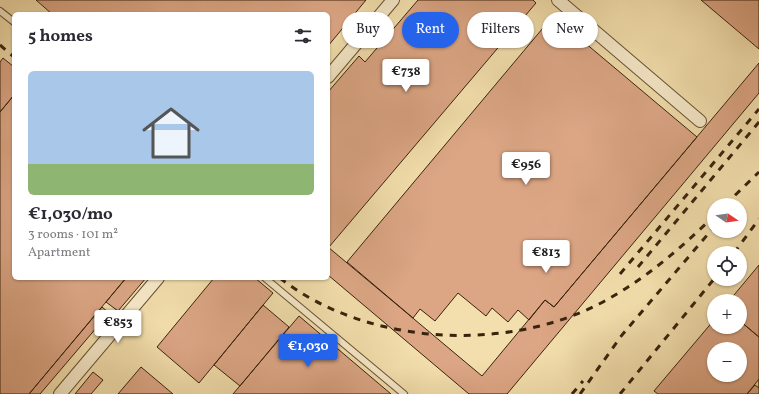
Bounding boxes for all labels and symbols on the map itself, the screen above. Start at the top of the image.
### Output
pin: €738 [382,59,430,93]
pin: €956 [502,152,550,186]
north arrow [707,198,747,238]
pin: €813 [522,240,570,274]
pin: €853 [94,310,142,344]
pin: €1,030 [275,334,341,368]

